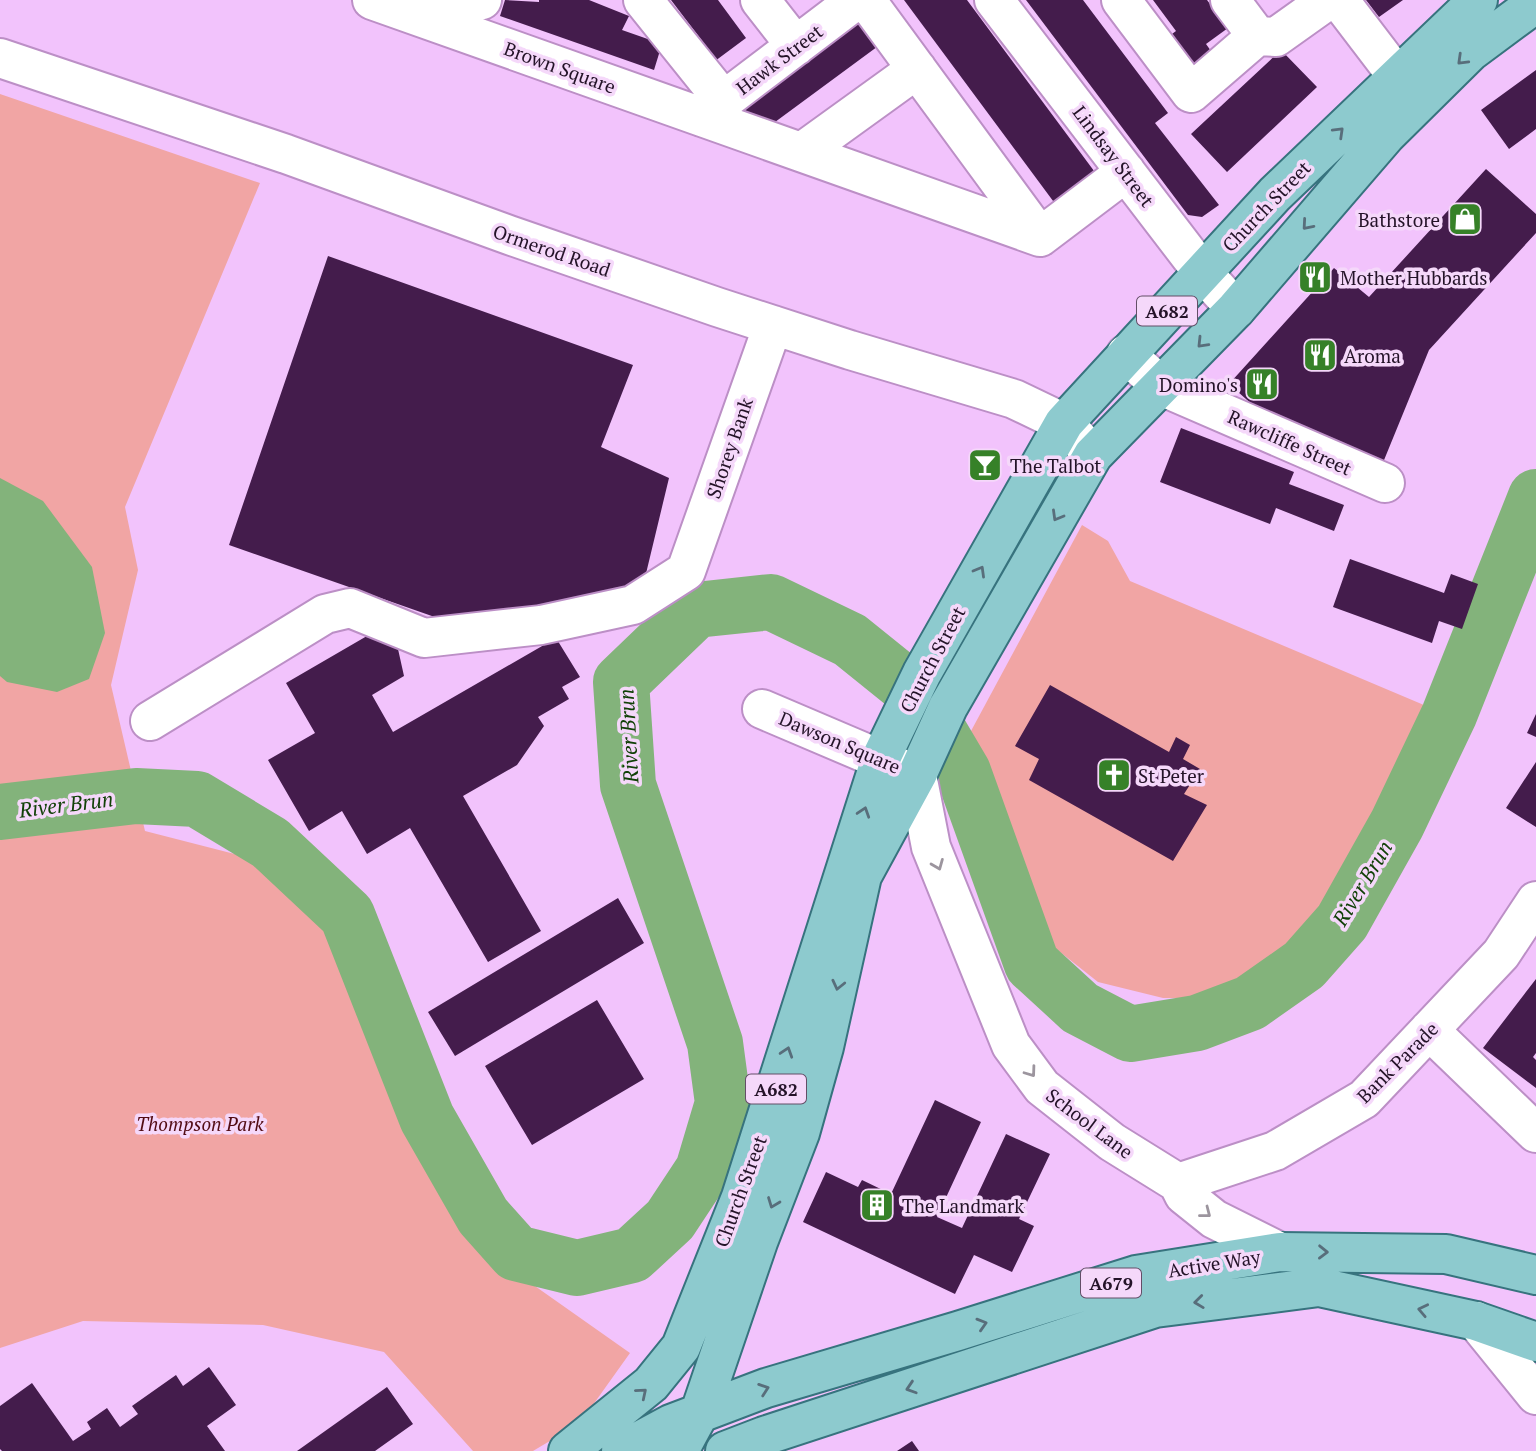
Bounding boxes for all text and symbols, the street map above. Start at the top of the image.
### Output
street label: Hawk Street [731,18,827,100]
street label: Brown Square [501,35,619,99]
one-way arrow [1458,51,1471,64]
street label: Lindsay Street [1068,100,1160,212]
one-way arrow [1330,128,1343,141]
street label: Church Street [1216,155,1316,257]
shop icon: Bathstore [1446,200,1484,238]
place label: Bathstore [1358,207,1440,232]
one-way arrow [1303,217,1315,230]
street label: Ormerod Road [490,218,614,282]
restaurant icon: Mother Hubbards [1296,258,1334,296]
place label: Mother Hubbards [1340,265,1488,290]
road number: A682 [1137,296,1197,326]
one-way arrow [1198,335,1211,348]
restaurant icon: Aroma [1301,336,1339,374]
place label: Aroma [1344,343,1401,368]
restaurant icon: Domino's [1243,365,1281,403]
place label: Domino's [1159,372,1238,397]
street label: Shorey Bank [700,394,758,502]
street label: Rawcliffe Street [1224,404,1356,480]
bar icon: The Talbot [966,446,1004,484]
place label: The Talbot [1010,453,1101,478]
one-way arrow [1052,509,1065,522]
one-way arrow [972,566,985,579]
street label: Church Street [894,602,970,716]
water label: River Brun [612,688,645,785]
street label: Dawson Square [776,705,904,779]
church icon: St Peter [1095,756,1133,794]
place label: St Peter [1138,763,1205,788]
water label: River Brun [16,784,115,824]
one-way arrow [856,806,871,818]
water label: River Brun [1325,835,1398,932]
one-way arrow [930,857,944,870]
one-way arrow [831,979,846,991]
street label: Bank Parade [1351,1016,1443,1108]
one-way arrow [779,1046,794,1058]
one-way arrow [1022,1064,1035,1077]
road number: A682 [746,1074,806,1104]
street label: School Lane [1042,1082,1138,1164]
park label: Thompson Park [136,1111,265,1136]
street label: Church Street [708,1132,772,1250]
building icon: The Landmark [858,1186,896,1224]
place label: The Landmark [902,1193,1024,1218]
one-way arrow [768,1196,782,1208]
one-way arrow [1198,1204,1211,1217]
street label: Active Way [1166,1243,1262,1283]
one-way arrow [1318,1244,1328,1260]
road number: A679 [1081,1268,1141,1298]
one-way arrow [1193,1295,1205,1310]
one-way arrow [1417,1303,1429,1318]
one-way arrow [976,1317,988,1332]
one-way arrow [906,1380,918,1394]
one-way arrow [757,1383,770,1397]
one-way arrow [633,1389,646,1401]

